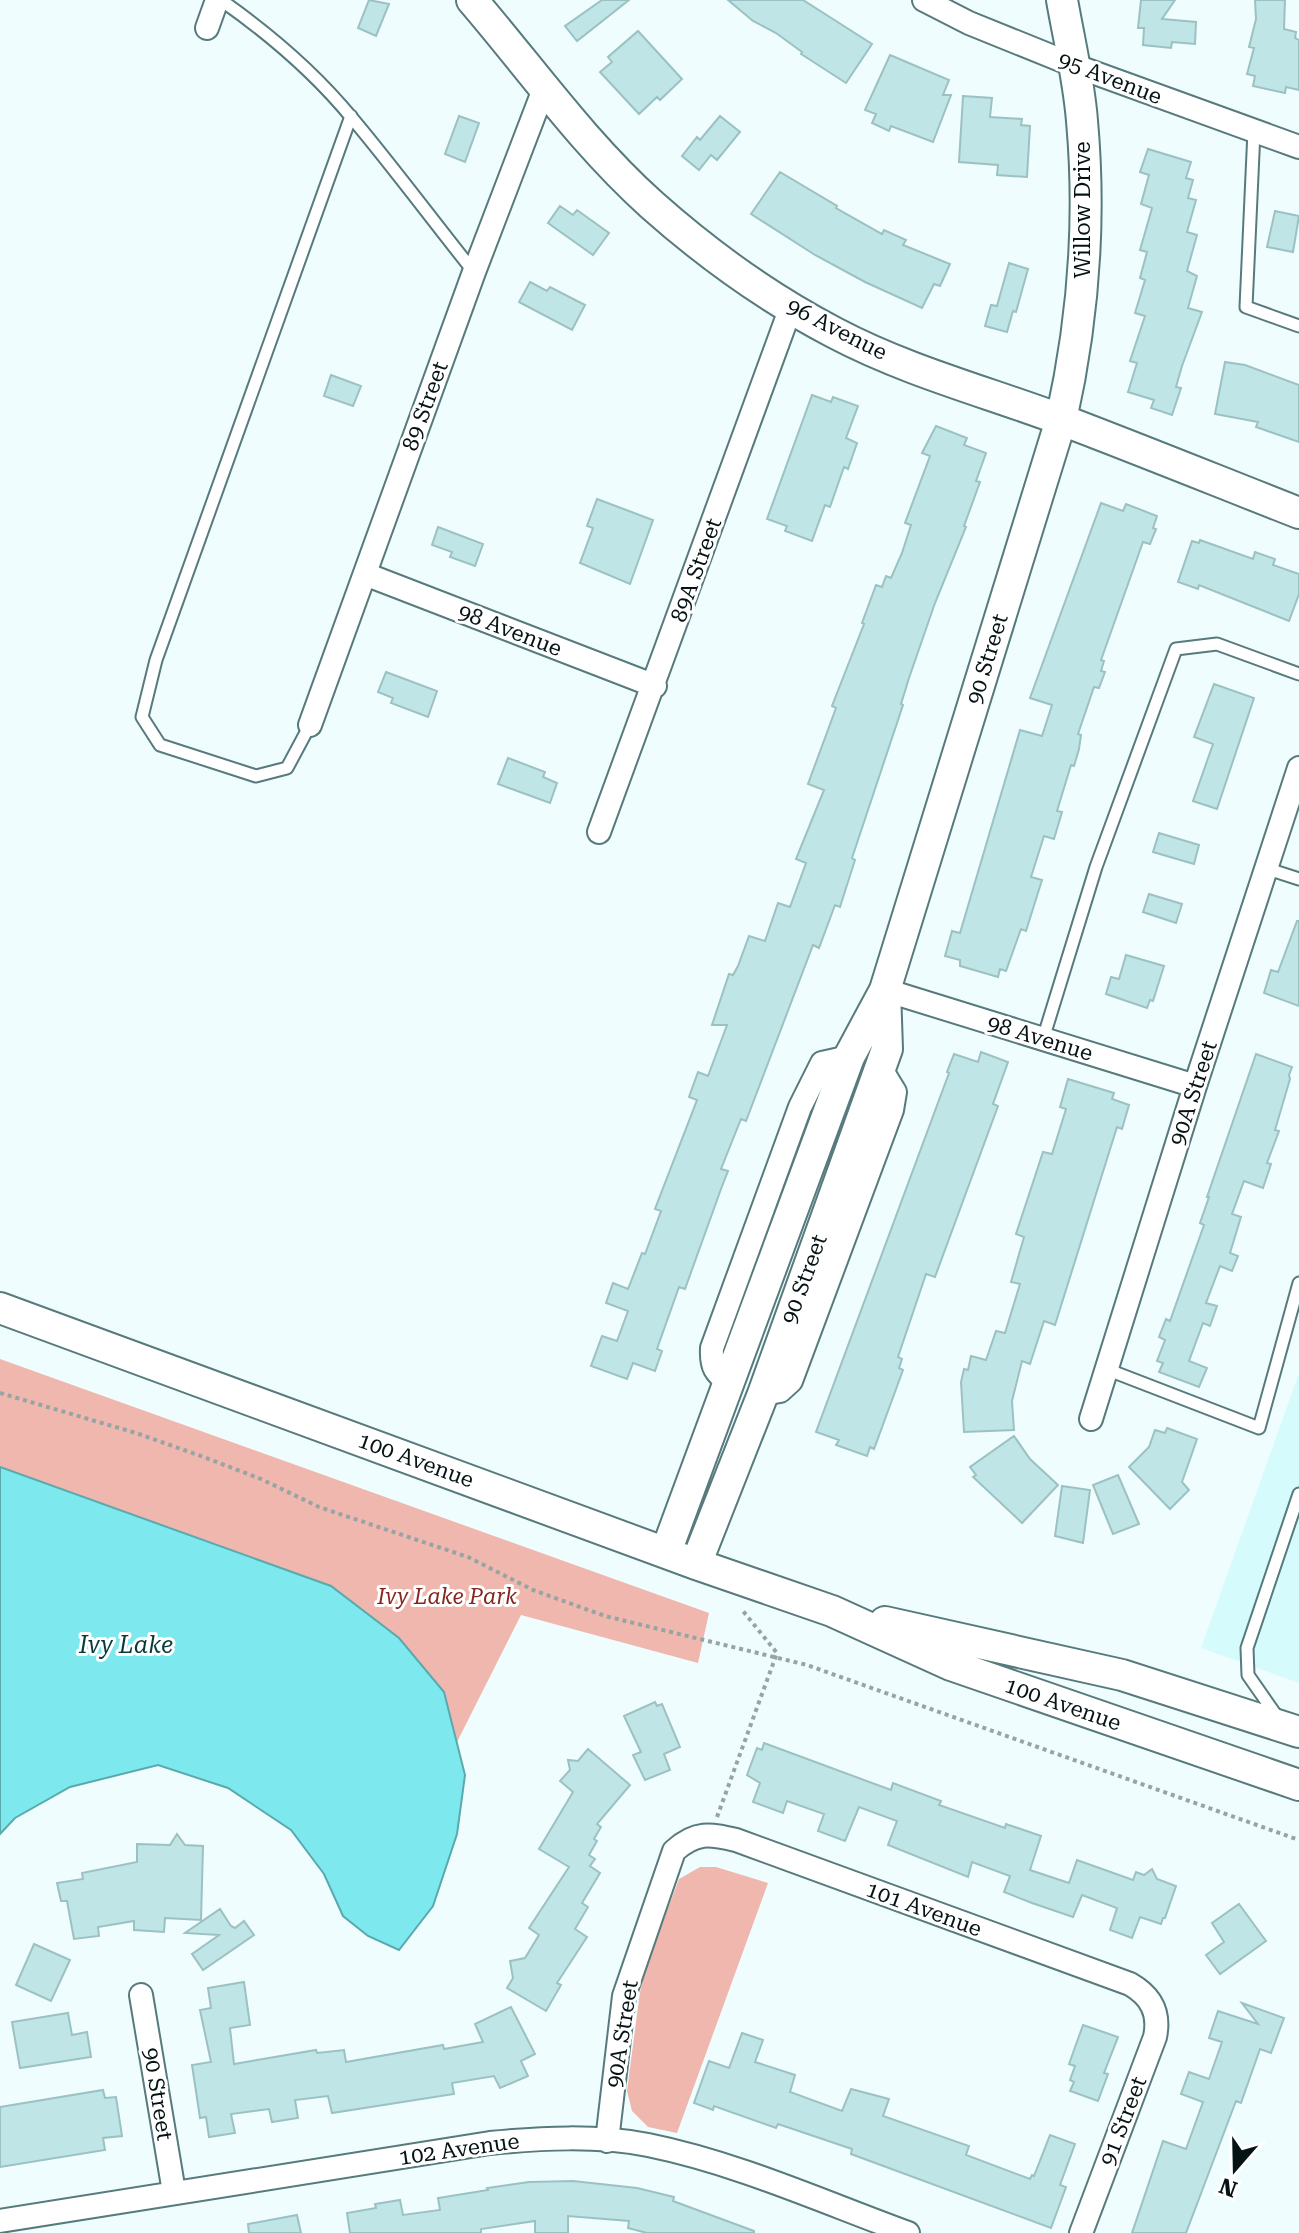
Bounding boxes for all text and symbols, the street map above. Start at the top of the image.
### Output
street label: 95 Avenue [1055,47,1165,109]
street label: Willow Drive [1070,141,1095,279]
street label: 96 Avenue [783,293,891,365]
street label: 89 Street [397,358,453,454]
street label: 89A Street [666,515,726,625]
street label: 98 Avenue [455,599,565,661]
street label: 90 Street [961,611,1013,707]
street label: 98 Avenue [984,1010,1096,1066]
street label: 90A Street [1164,1037,1222,1149]
street label: 90 Street [776,1231,832,1327]
street label: 100 Avenue [355,1427,477,1493]
park label: Ivy Lake Park [376,1584,517,1609]
water label: Ivy Lake [78,1631,173,1659]
street label: 100 Avenue [1002,1672,1124,1736]
street label: 101 Avenue [863,1876,985,1942]
street label: 90A Street [601,1978,643,2090]
street label: 90 Street [138,2046,178,2142]
street label: 91 Street [1095,2073,1151,2169]
street label: 102 Avenue [397,2128,521,2170]
north arrow [1195,2129,1275,2209]
text: N [1216,2173,1241,2202]

